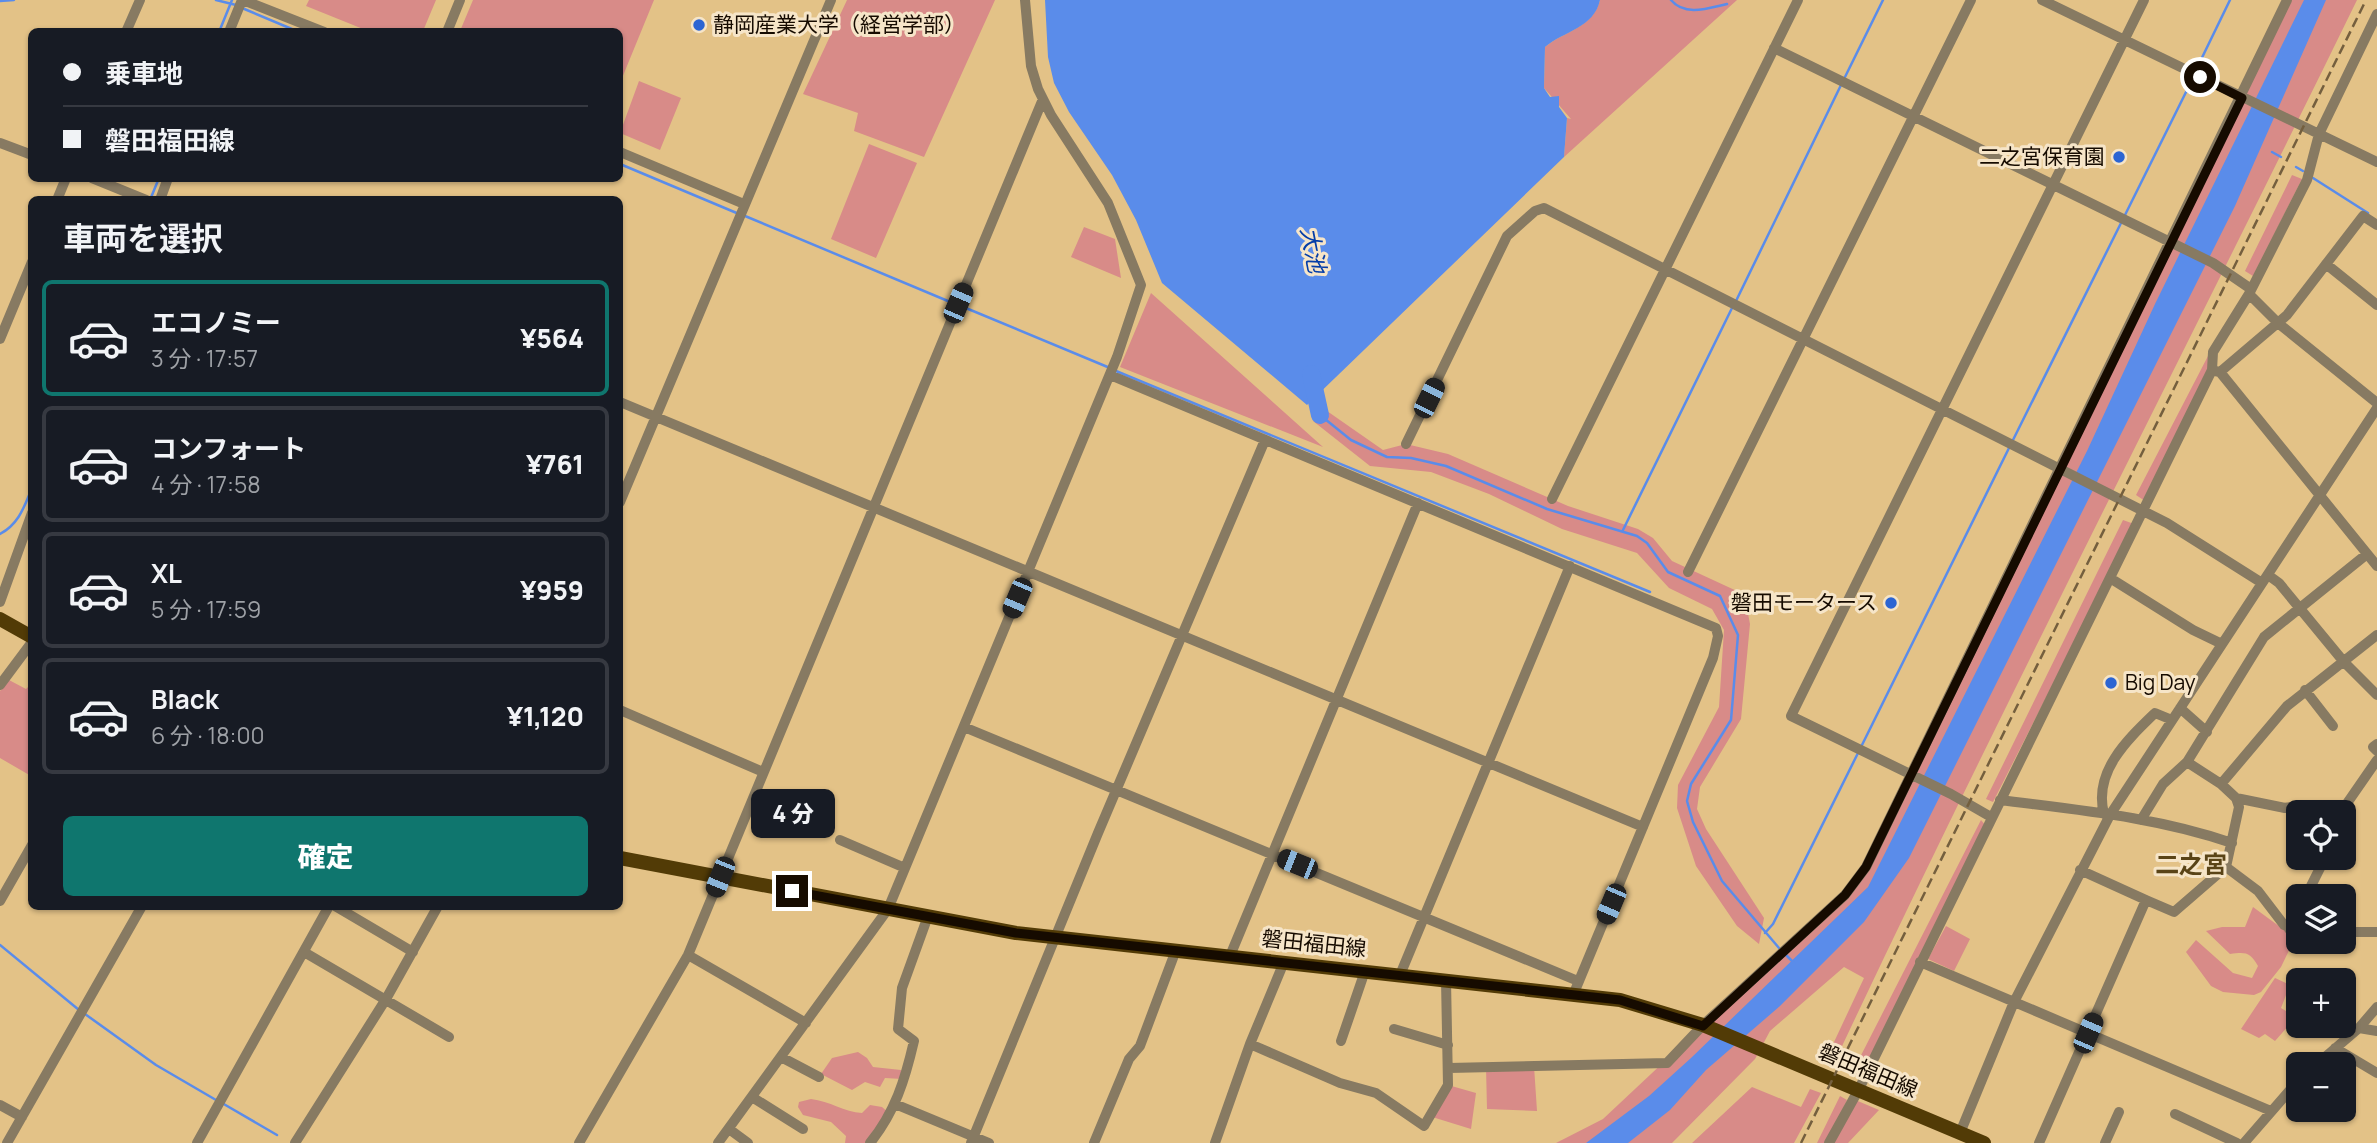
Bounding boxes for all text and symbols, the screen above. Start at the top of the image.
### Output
place label: 静岡産業大学（経営学部） [713,10,965,38]
marker: 静岡産業大学（経営学部） [691,17,707,33]
text: 乗車地 [105,55,183,91]
route start [2184,61,2216,93]
text: 磐田福田線 [105,122,235,158]
place label: 二之宮保育園 [1979,142,2105,170]
marker: 二之宮保育園 [2111,149,2127,165]
text: 車両を選択 [63,216,223,260]
water label: 大池 [1294,224,1334,277]
car [941,280,976,326]
text: エコノミー [151,304,281,340]
icon: car [67,307,130,370]
text: ¥564 [520,320,584,356]
text: 3 分 · 17:57 [151,342,258,374]
car [1411,375,1448,421]
text: コンフォート [151,430,306,466]
icon: car [67,433,130,496]
text: ¥761 [526,446,584,482]
text: 4 分 · 17:58 [151,468,261,500]
text: XL [151,555,182,591]
icon: car [67,559,130,622]
text: ¥959 [520,572,584,608]
car [1000,575,1035,621]
place label: 磐田モータース [1731,588,1877,616]
text: 5 分 · 17:59 [151,593,261,625]
marker: 磐田モータース [1883,595,1899,611]
place label: Big Day [2125,668,2196,696]
marker: Big Day [2103,675,2119,691]
text: Black [151,681,219,717]
icon: car [67,685,130,748]
text: ¥1,120 [507,698,584,734]
text: 6 分 · 18:00 [151,719,265,751]
callout: 4 分 [750,790,834,838]
text: 4 分 [772,797,814,829]
map controls [2286,800,2356,1122]
button: locate [2286,800,2356,870]
button: 確定 [63,816,588,896]
car [1274,846,1321,882]
district label: 二之宮 [2155,847,2227,880]
car [703,854,738,900]
route end [776,875,808,907]
car [1594,881,1629,927]
button: layers [2286,884,2356,954]
street label: 磐田福田線 [1260,924,1368,962]
button: + [2286,968,2356,1038]
car [2071,1010,2106,1056]
street label: 磐田福田線 [1815,1037,1922,1103]
button: − [2286,1052,2356,1122]

